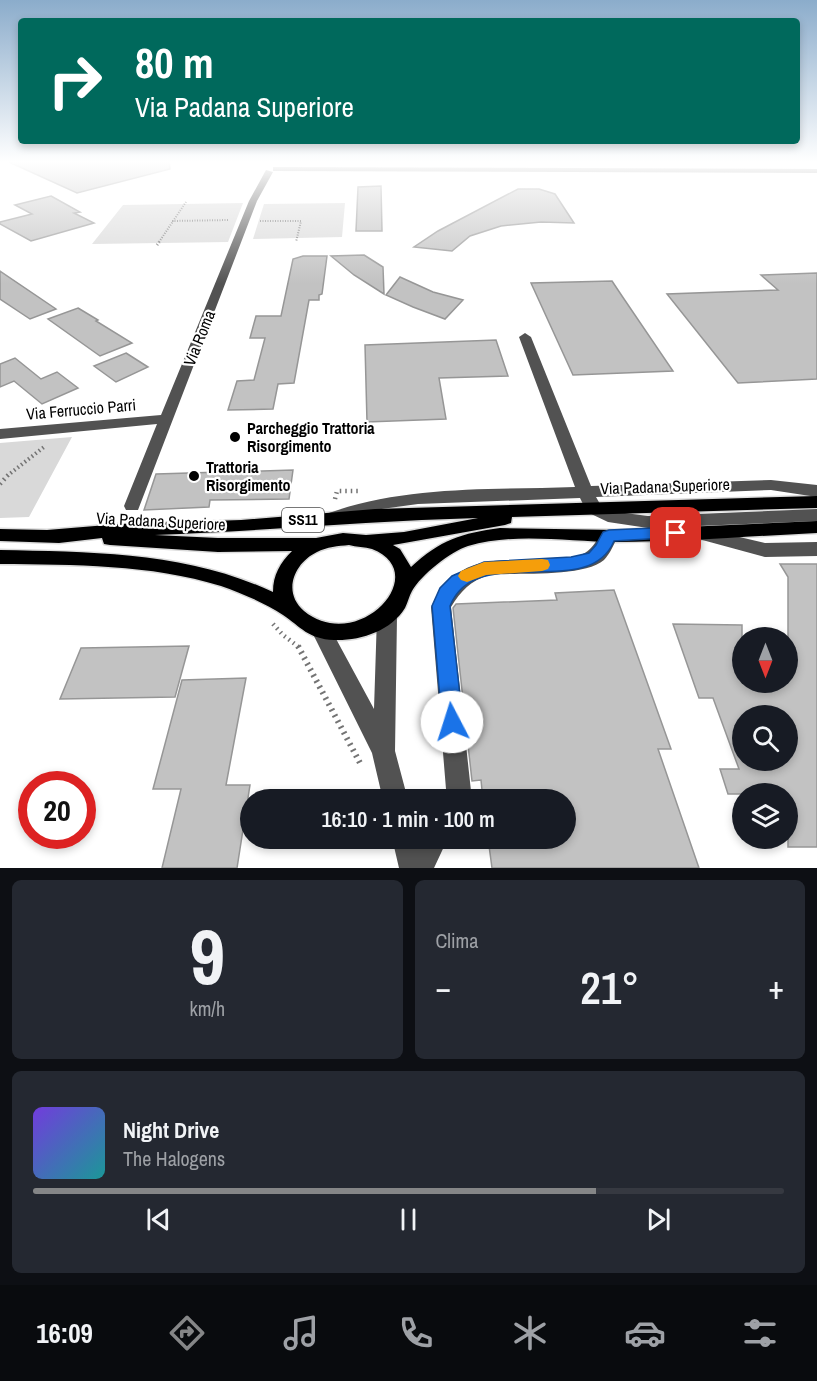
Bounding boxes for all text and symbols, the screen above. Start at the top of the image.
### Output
text: 80 m [135,35,214,91]
icon: right [36,42,114,120]
text: Via Padana Superiore [135,89,354,125]
street label: Via Roma [178,306,220,369]
street label: Via Ferruccio Parri [25,393,137,425]
place label: Parcheggio Trattoria Risorgimento [247,417,375,457]
marker: Parcheggio Trattoria Risorgimento [228,430,242,444]
place label: Trattoria Risorgimento [206,456,291,496]
marker: Trattoria Risorgimento [187,469,201,483]
street label: Via Padana Superiore [600,473,730,499]
street label: Via Padana Superiore [96,507,226,535]
pin [650,507,701,558]
road number: SS11 [282,508,324,532]
icon: arrive [659,516,692,549]
north arrow [732,627,798,693]
map controls [732,627,798,849]
position arrow [420,690,484,754]
button: search [732,705,798,771]
speed limit sign: 20 [18,771,96,849]
button: layers [732,783,798,849]
text: 16:10 · 1 min · 100 m [321,804,495,834]
text: 9 [189,903,225,1008]
text: Clima [436,927,478,954]
text: 21° [580,957,639,1018]
text: − [436,965,451,1009]
text: + [768,965,784,1009]
text: km/h [189,995,225,1022]
text: Night Drive [123,1115,219,1145]
text: The Halogens [123,1145,225,1172]
icon: previous [142,1203,175,1236]
icon: pause [392,1203,425,1236]
icon: next [642,1203,675,1236]
icon: directions [166,1312,208,1354]
icon: music [280,1312,322,1354]
icon: phone [395,1312,437,1354]
icon: climate [509,1312,551,1354]
icon: car [624,1312,666,1354]
icon: filters [739,1312,781,1354]
text: 16:09 [36,1315,93,1351]

